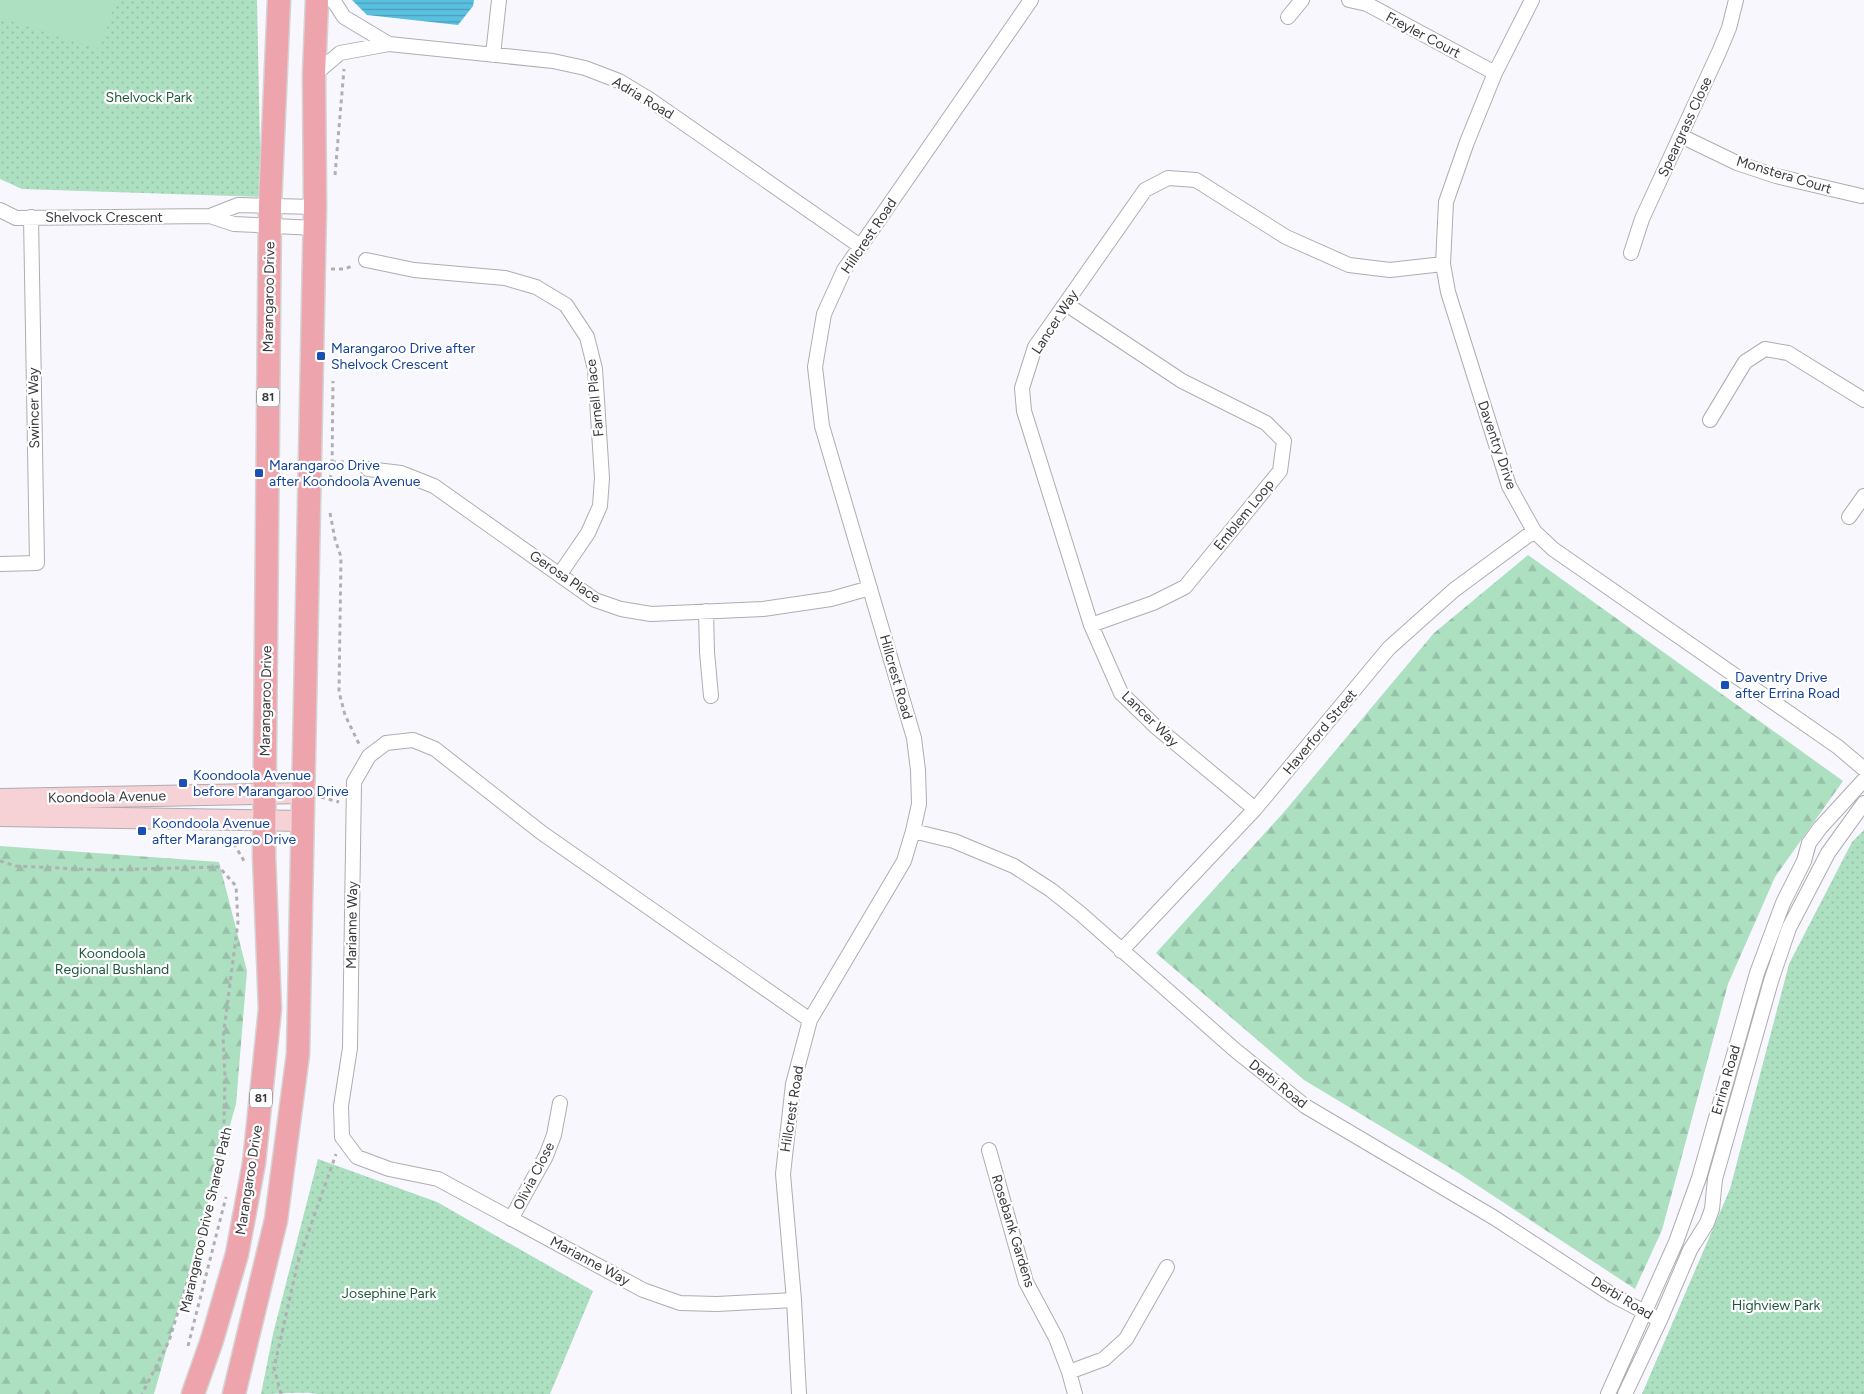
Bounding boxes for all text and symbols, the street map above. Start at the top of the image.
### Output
street label: Freyler Court [1383,8,1463,62]
street label: Adria Road [609,73,677,123]
street label: Speargrass Close [1654,74,1716,180]
park label: Shelvock Park [106,89,193,106]
street label: Monstera Court [1734,152,1834,198]
street label: Hillcrest Road [838,195,900,277]
street label: Shelvock Crescent [45,209,163,226]
street label: Marangaroo Drive [260,241,278,353]
street label: Lancer Way [1028,286,1082,357]
place label: Marangaroo Drive after Shelvock Crescent [331,340,475,373]
marker: Marangaroo Drive after Shelvock Crescent [315,350,327,362]
street label: Farnell Place [582,358,608,438]
street label: Swincer Way [25,367,43,449]
road number: 81 [257,388,279,407]
street label: Daventry Drive [1474,399,1520,492]
place label: Marangaroo Drive after Koondoola Avenue [269,457,421,490]
marker: Marangaroo Drive after Koondoola Avenue [253,467,265,479]
street label: Emblem Loop [1210,476,1278,554]
street label: Gerosa Place [526,547,604,607]
street label: Hillcrest Road [876,633,916,721]
street label: Marangaroo Drive [257,645,275,757]
place label: Daventry Drive after Errina Road [1735,669,1840,702]
marker: Daventry Drive after Errina Road [1719,679,1731,691]
street label: Haverford Street [1279,686,1361,778]
street label: Lancer Way [1118,688,1183,751]
place label: Koondoola Avenue before Marangaroo Drive [193,767,349,800]
marker: Koondoola Avenue before Marangaroo Drive [177,777,189,789]
street label: Koondoola Avenue [48,787,166,807]
place label: Koondoola Avenue after Marangaroo Drive [152,815,297,848]
marker: Koondoola Avenue after Marangaroo Drive [136,825,148,837]
street label: Marianne Way [343,880,361,969]
park label: Koondoola Regional Bushland [55,945,169,978]
street label: Errina Road [1708,1043,1744,1117]
street label: Derbi Road [1246,1056,1310,1112]
street label: Hillcrest Road [777,1065,807,1153]
road number: 81 [250,1088,272,1108]
street label: Marangaroo Drive [232,1124,266,1236]
street label: Marangaroo Drive Shared Path [176,1125,236,1315]
street label: Olivia Close [510,1139,558,1213]
street label: Rosebank Gardens [988,1172,1038,1290]
street label: Marianne Way [547,1233,633,1289]
street label: Derbi Road [1588,1273,1656,1323]
park label: Josephine Park [342,1285,436,1302]
park label: Highview Park [1732,1297,1821,1314]

